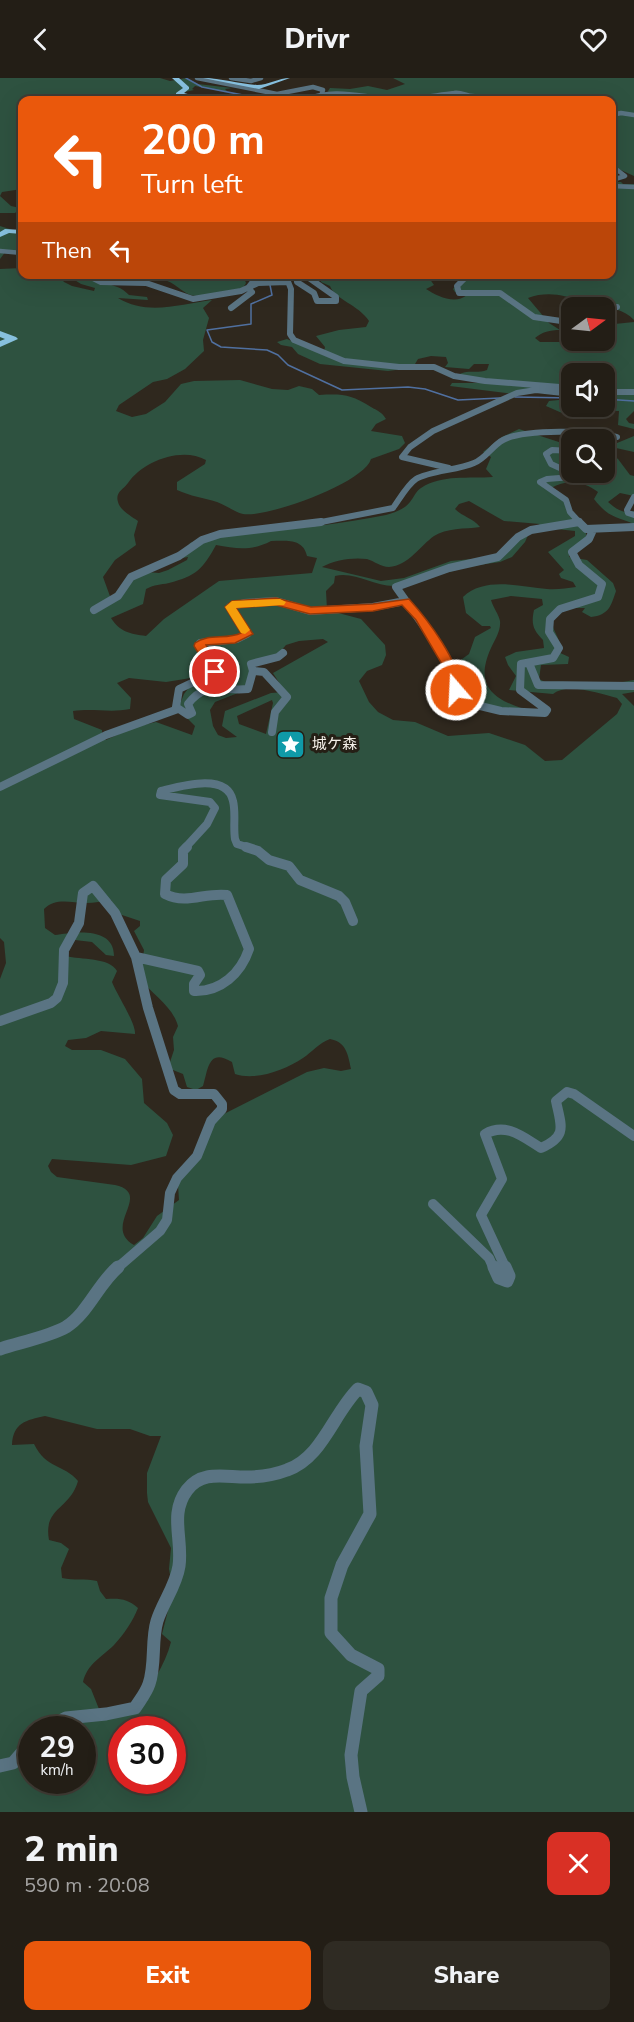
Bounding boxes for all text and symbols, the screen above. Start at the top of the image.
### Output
text: Drivr [285,21,349,58]
icon: back [24,23,57,56]
icon: heart [577,23,610,56]
text: 200 m [141,112,265,169]
icon: left [42,120,120,198]
text: Turn left [141,166,242,203]
icon: left [104,234,137,267]
text: Then [42,236,92,266]
north arrow [561,297,615,351]
map controls [561,297,615,483]
button: sound [561,363,615,417]
button: search [561,429,615,483]
pin [189,646,240,697]
icon: arrive [198,655,231,688]
position arrow [424,658,488,722]
place icon: 城ケ森 [275,728,307,760]
place label: 城ケ森 [312,734,357,754]
speed limit sign: 30 [108,1716,186,1794]
text: 29 [39,1727,75,1768]
text: km/h [40,1760,74,1780]
text: 2 min [24,1825,119,1874]
button: close [547,1832,610,1895]
text: 590 m · 20:08 [24,1872,150,1899]
button: Exit [24,1941,311,2010]
button: Share [323,1941,610,2010]

